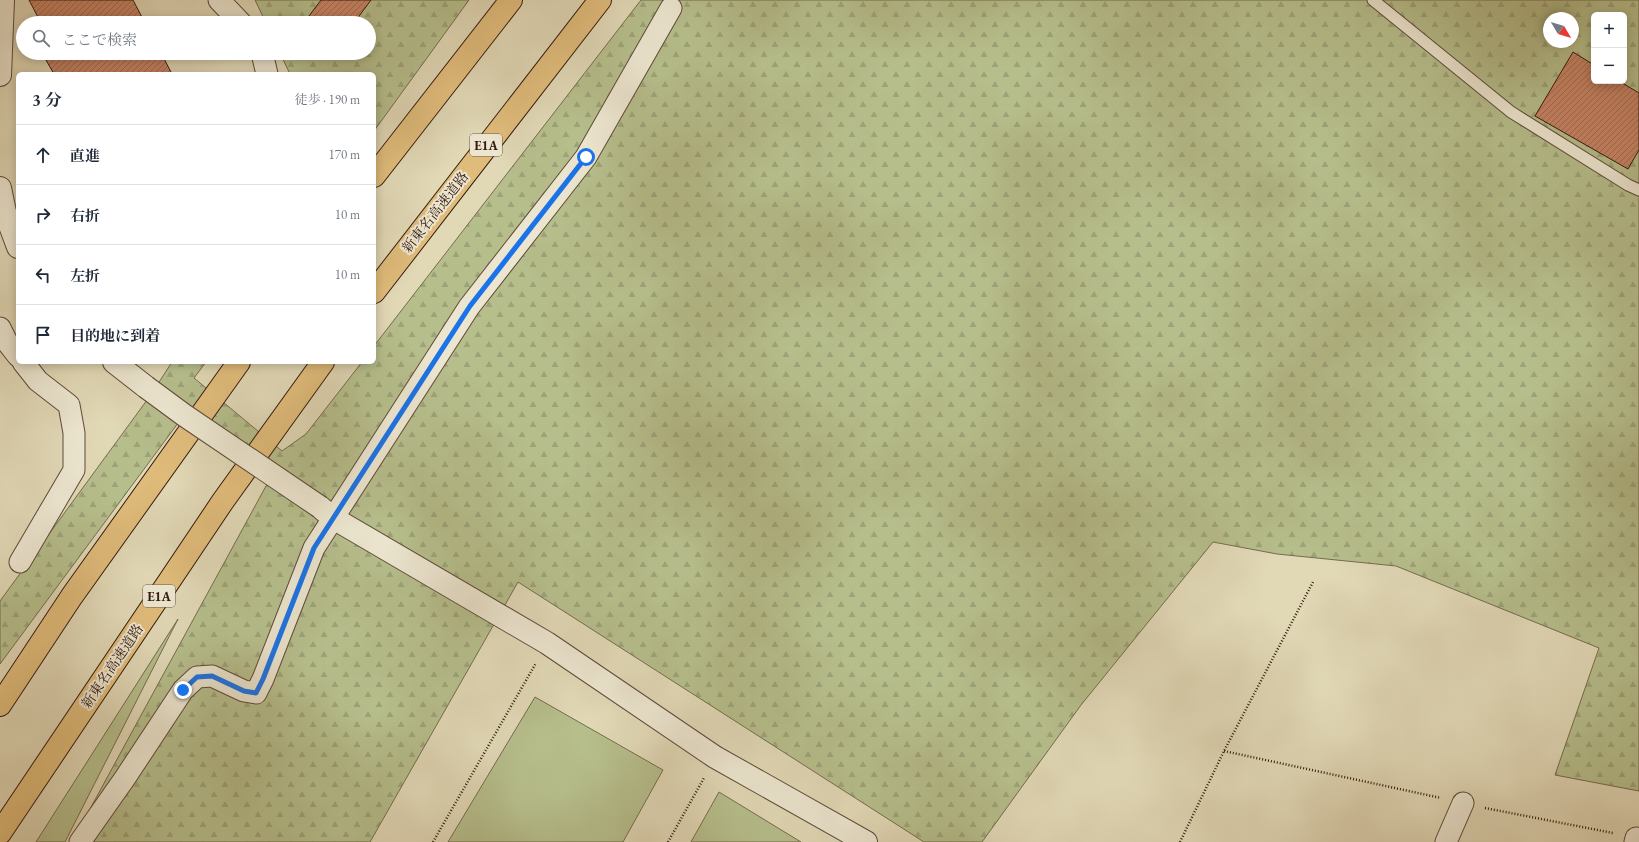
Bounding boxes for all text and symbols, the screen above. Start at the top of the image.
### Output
north arrow [1543,12,1579,48]
map controls [1591,12,1627,84]
button: + [1591,12,1627,48]
search box [16,16,376,60]
icon: search [30,27,52,49]
text: ここで検索 [62,30,137,49]
button: − [1591,48,1627,84]
text: 3 分 [32,89,62,111]
text: 徒歩 · 190 m [295,91,360,108]
road number: E1A [470,134,502,156]
icon: ahead [32,144,54,166]
text: 直進 [70,146,100,165]
text: 170 m [329,146,360,163]
route start [577,148,595,166]
street label: 新東名高速道路 [398,168,472,256]
icon: right [32,204,54,226]
text: 右折 [70,206,100,225]
text: 10 m [335,206,360,223]
icon: left [32,264,54,286]
text: 左折 [70,266,100,285]
text: 10 m [335,266,360,283]
icon: arrive [32,324,54,346]
text: 目的地に到着 [70,326,160,345]
road number: E1A [143,585,175,607]
street label: 新東名高速道路 [77,620,147,712]
route end [174,681,192,699]

